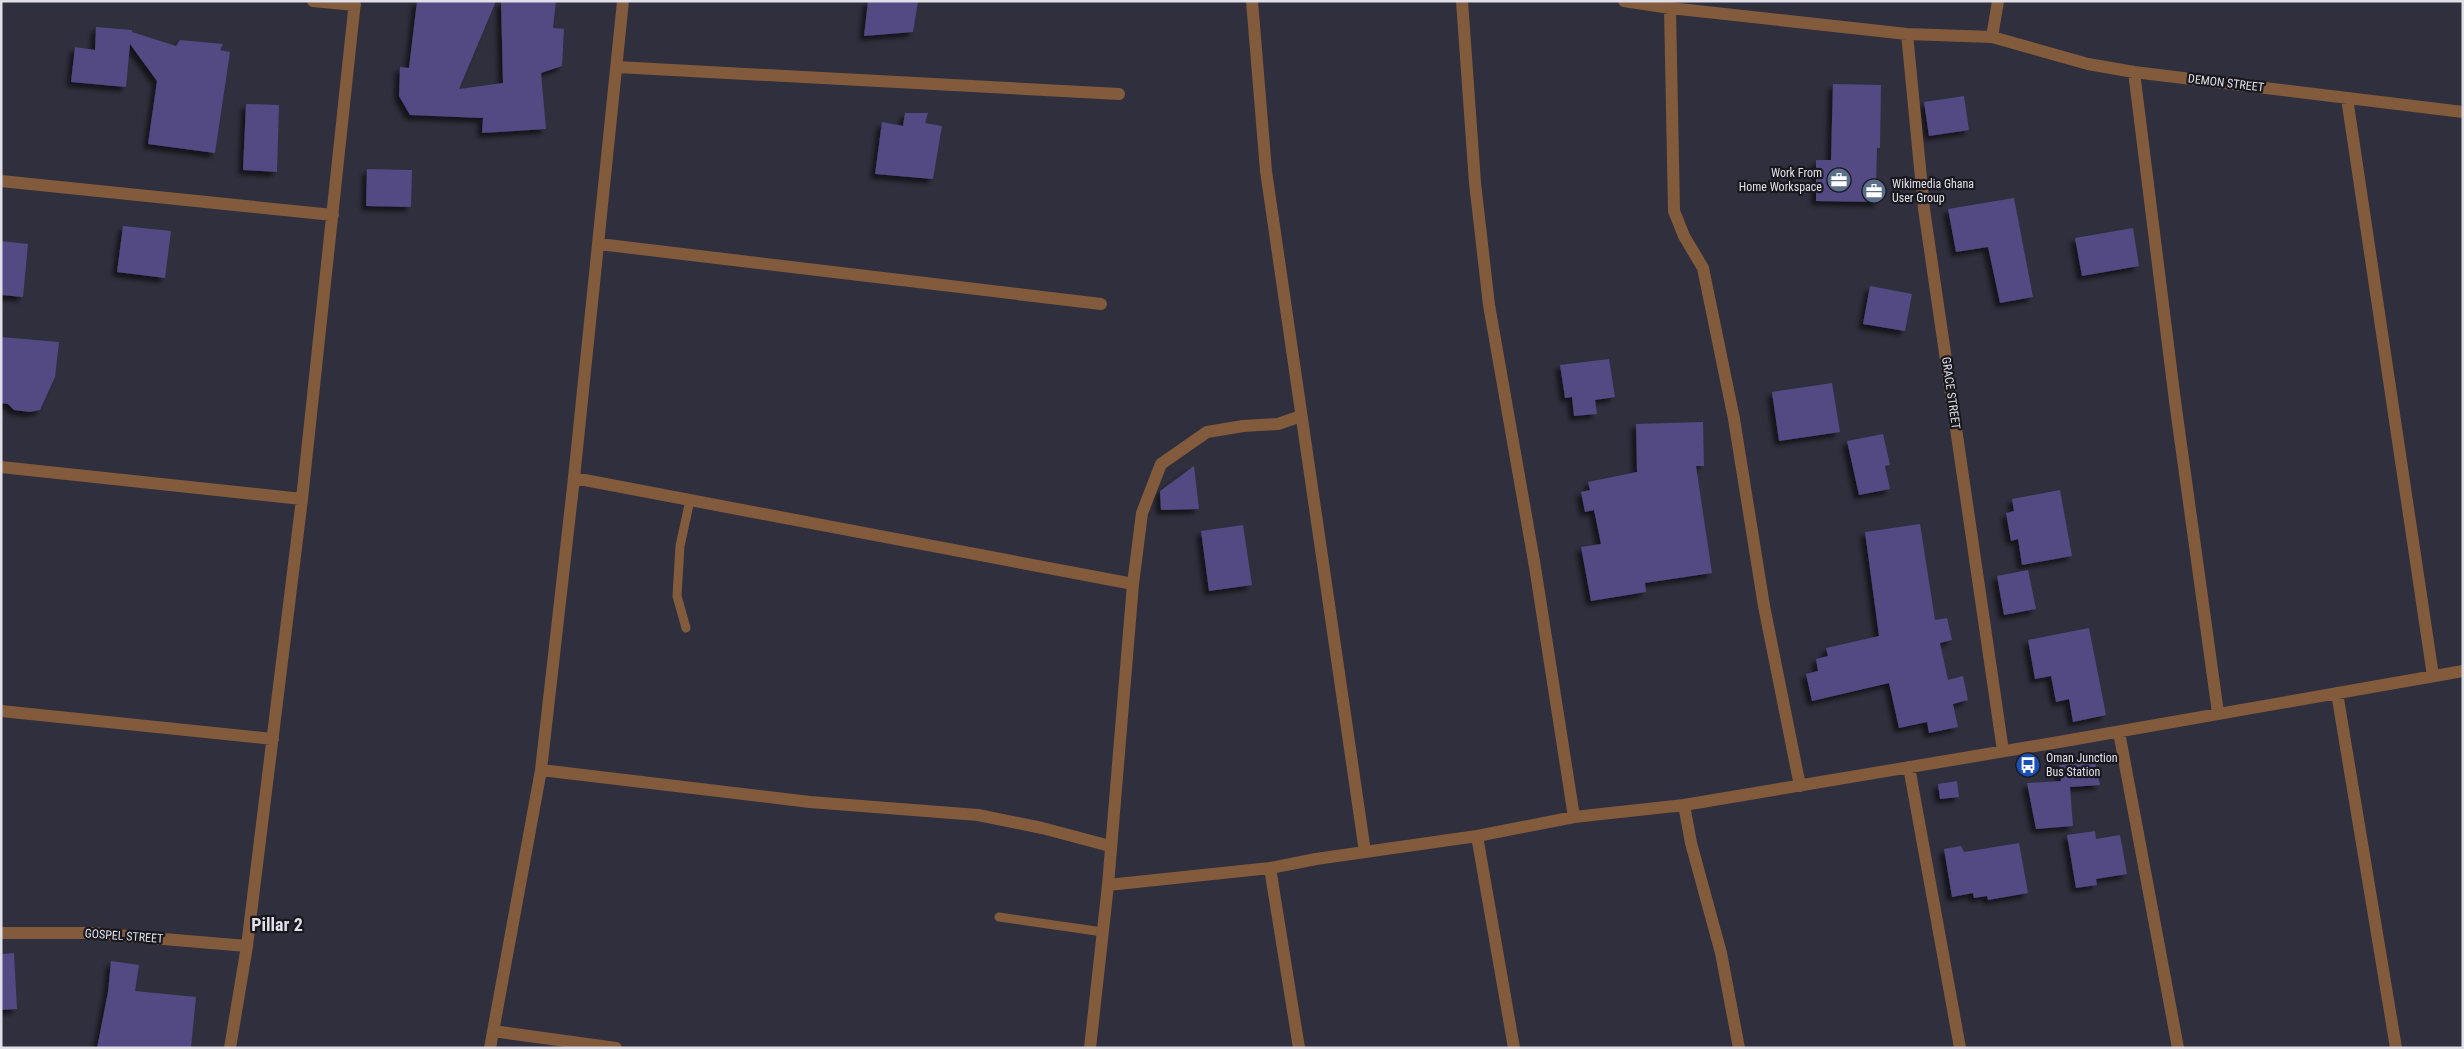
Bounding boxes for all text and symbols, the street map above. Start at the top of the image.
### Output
street label: DEMON STREET [2187,71,2265,95]
place label: Work From Home Workspace [1739,166,1822,194]
office icon: Work From Home Workspace [1826,167,1852,193]
place label: Wikimedia Ghana User Group [1892,177,1974,205]
office icon: Wikimedia Ghana User Group [1861,178,1887,204]
street label: GRACE STREET [1939,356,1963,430]
place label: Oman Junction Bus Station [2046,751,2118,779]
bus stop icon: Oman Junction Bus Station [2015,752,2041,778]
district label: Pillar 2 [251,914,303,935]
street label: GOSPEL STREET [84,926,164,946]

